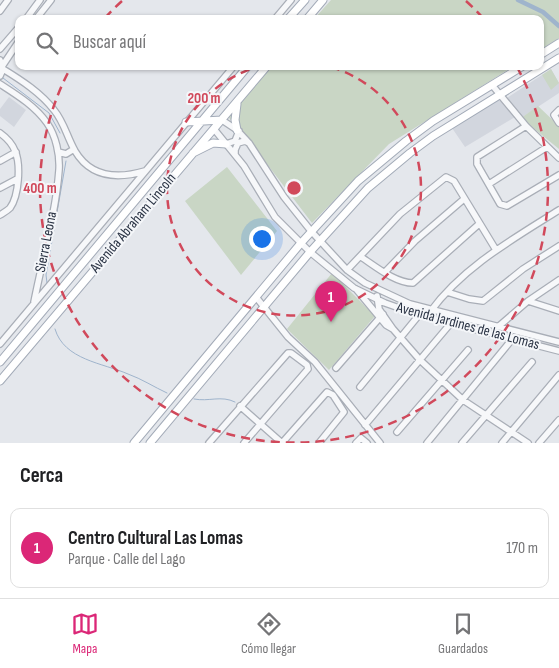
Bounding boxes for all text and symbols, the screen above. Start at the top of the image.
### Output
search box [15,15,544,70]
icon: search [33,29,61,57]
text: Buscar aquí [73,31,146,54]
text: 200 m [187,89,221,108]
street label: Avenida Abraham Lincoln [85,169,180,278]
text: 400 m [23,179,57,198]
centre of rings [285,179,303,197]
street label: Sierra Leona [31,210,61,274]
your location [249,226,275,252]
pin: 1 [315,281,347,322]
street label: Avenida Jardines de las Lomas [393,298,542,354]
text: Cerca [20,463,63,488]
text: Centro Cultural Las Lomas [68,527,243,550]
text: 1 [34,539,40,558]
text: 170 m [506,539,538,558]
text: Parque · Calle del Lago [68,550,185,569]
tab: Mapa [71,610,99,657]
tab: Cómo llegar [241,610,296,657]
tab: Guardados [438,610,488,657]

